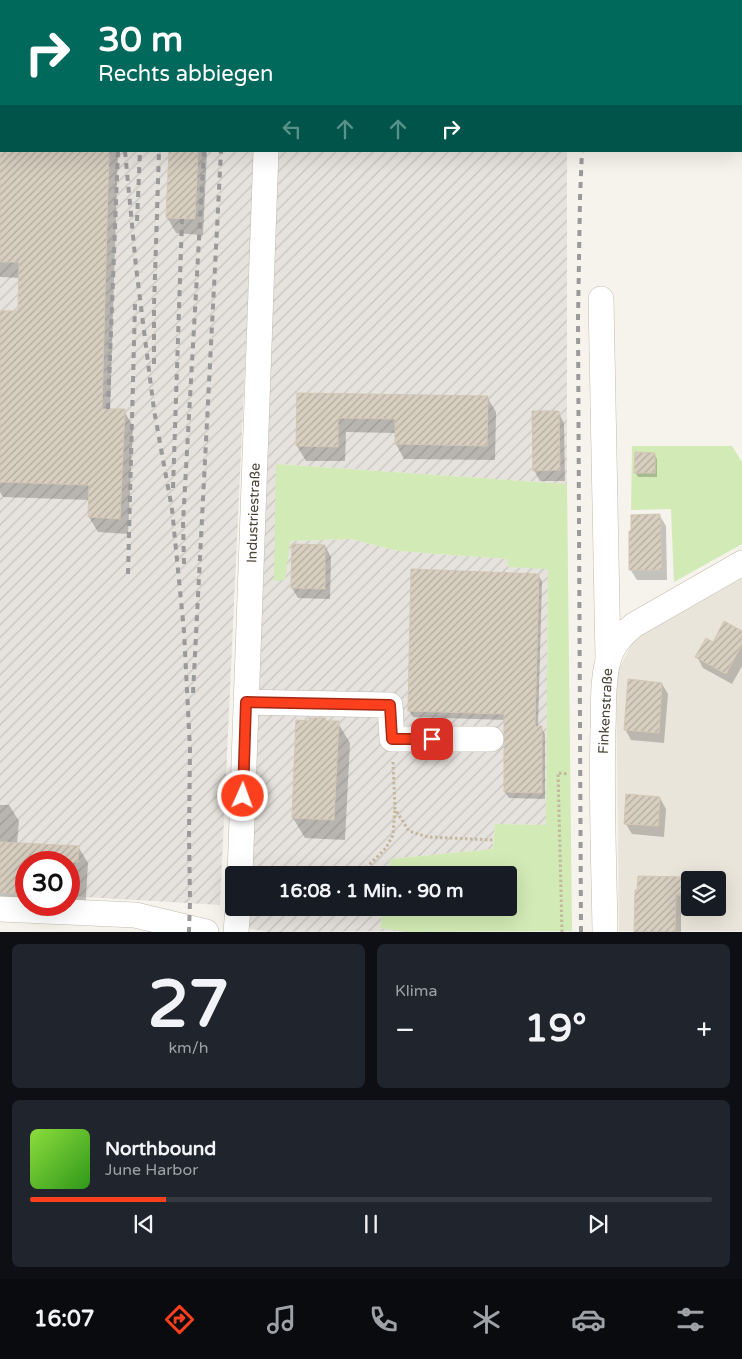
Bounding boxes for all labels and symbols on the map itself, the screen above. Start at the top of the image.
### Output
street label: Industriestraße [243,463,264,563]
street label: Finkenstraße [595,668,616,754]
pin [411,718,453,760]
position arrow [216,769,268,821]
speed limit sign: 30 [15,851,80,916]

